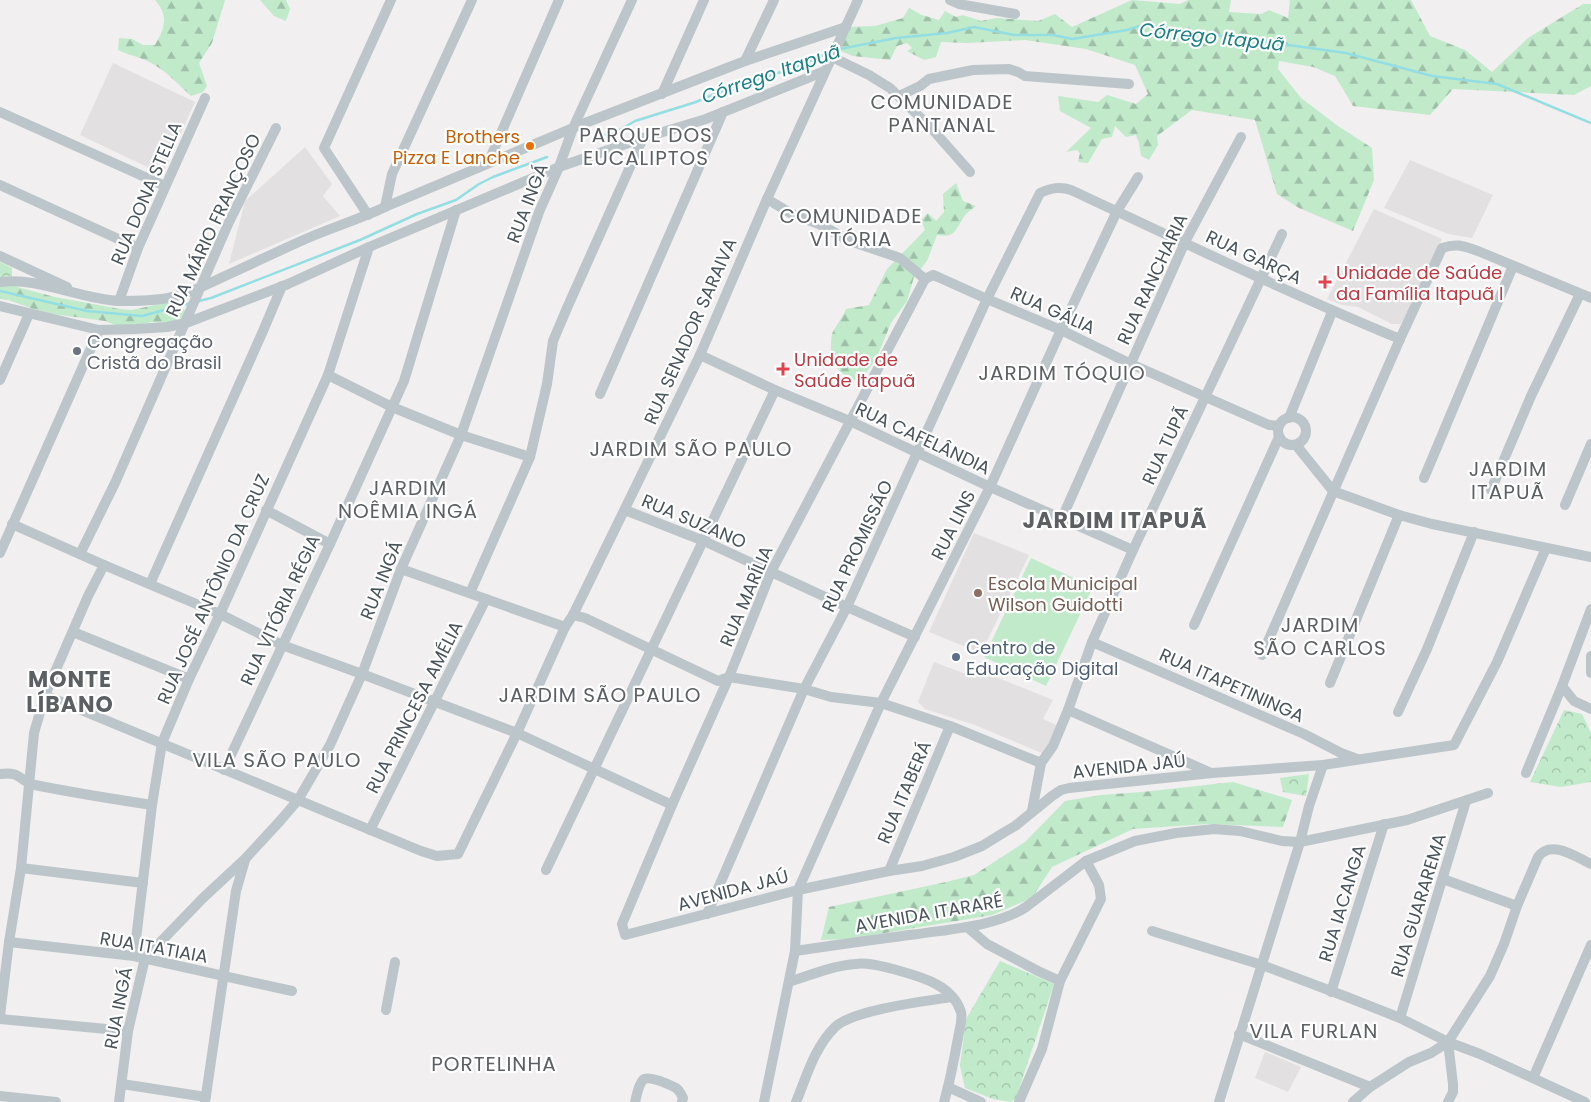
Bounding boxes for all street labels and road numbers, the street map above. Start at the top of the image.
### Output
street label: RUA DONA STELLA [104,117,188,269]
street label: RUA MÁRIO FRANÇOSO [160,129,266,321]
street label: RUA INGÁ [500,160,554,246]
street label: RUA RANCHARIA [1111,209,1193,349]
street label: RUA GARÇA [1202,224,1306,290]
street label: RUA SENADOR SARAIVA [638,234,742,428]
street label: RUA GÁLIA [1007,280,1099,340]
street label: RUA CAFELÂNDIA [851,396,995,480]
street label: RUA TUPÃ [1136,401,1194,489]
street label: RUA JOSÉ ANTÔNIO DA CRUZ [151,470,275,708]
street label: RUA PROMISSÃO [815,476,899,616]
street label: RUA LINS [925,486,981,564]
street label: RUA SUZANO [638,488,750,554]
street label: RUA VITÓRIA RÉGIA [234,531,326,689]
street label: RUA INGÁ [354,537,408,623]
street label: RUA MARÍLIA [714,542,778,650]
street label: RUA PRINCESA AMÉLIA [360,617,468,797]
street label: RUA ITAPETININGA [1156,642,1308,728]
street label: RUA ITABERÁ [871,737,937,847]
street label: AVENIDA JAÚ [1071,748,1187,784]
street label: RUA GUARAREMA [1384,830,1452,980]
street label: RUA IACANGA [1312,841,1372,965]
street label: AVENIDA JAÚ [675,863,791,917]
street label: AVENIDA ITARARÉ [853,888,1005,938]
street label: RUA ITATIAIA [98,925,210,969]
street label: RUA INGÁ [98,965,138,1051]

